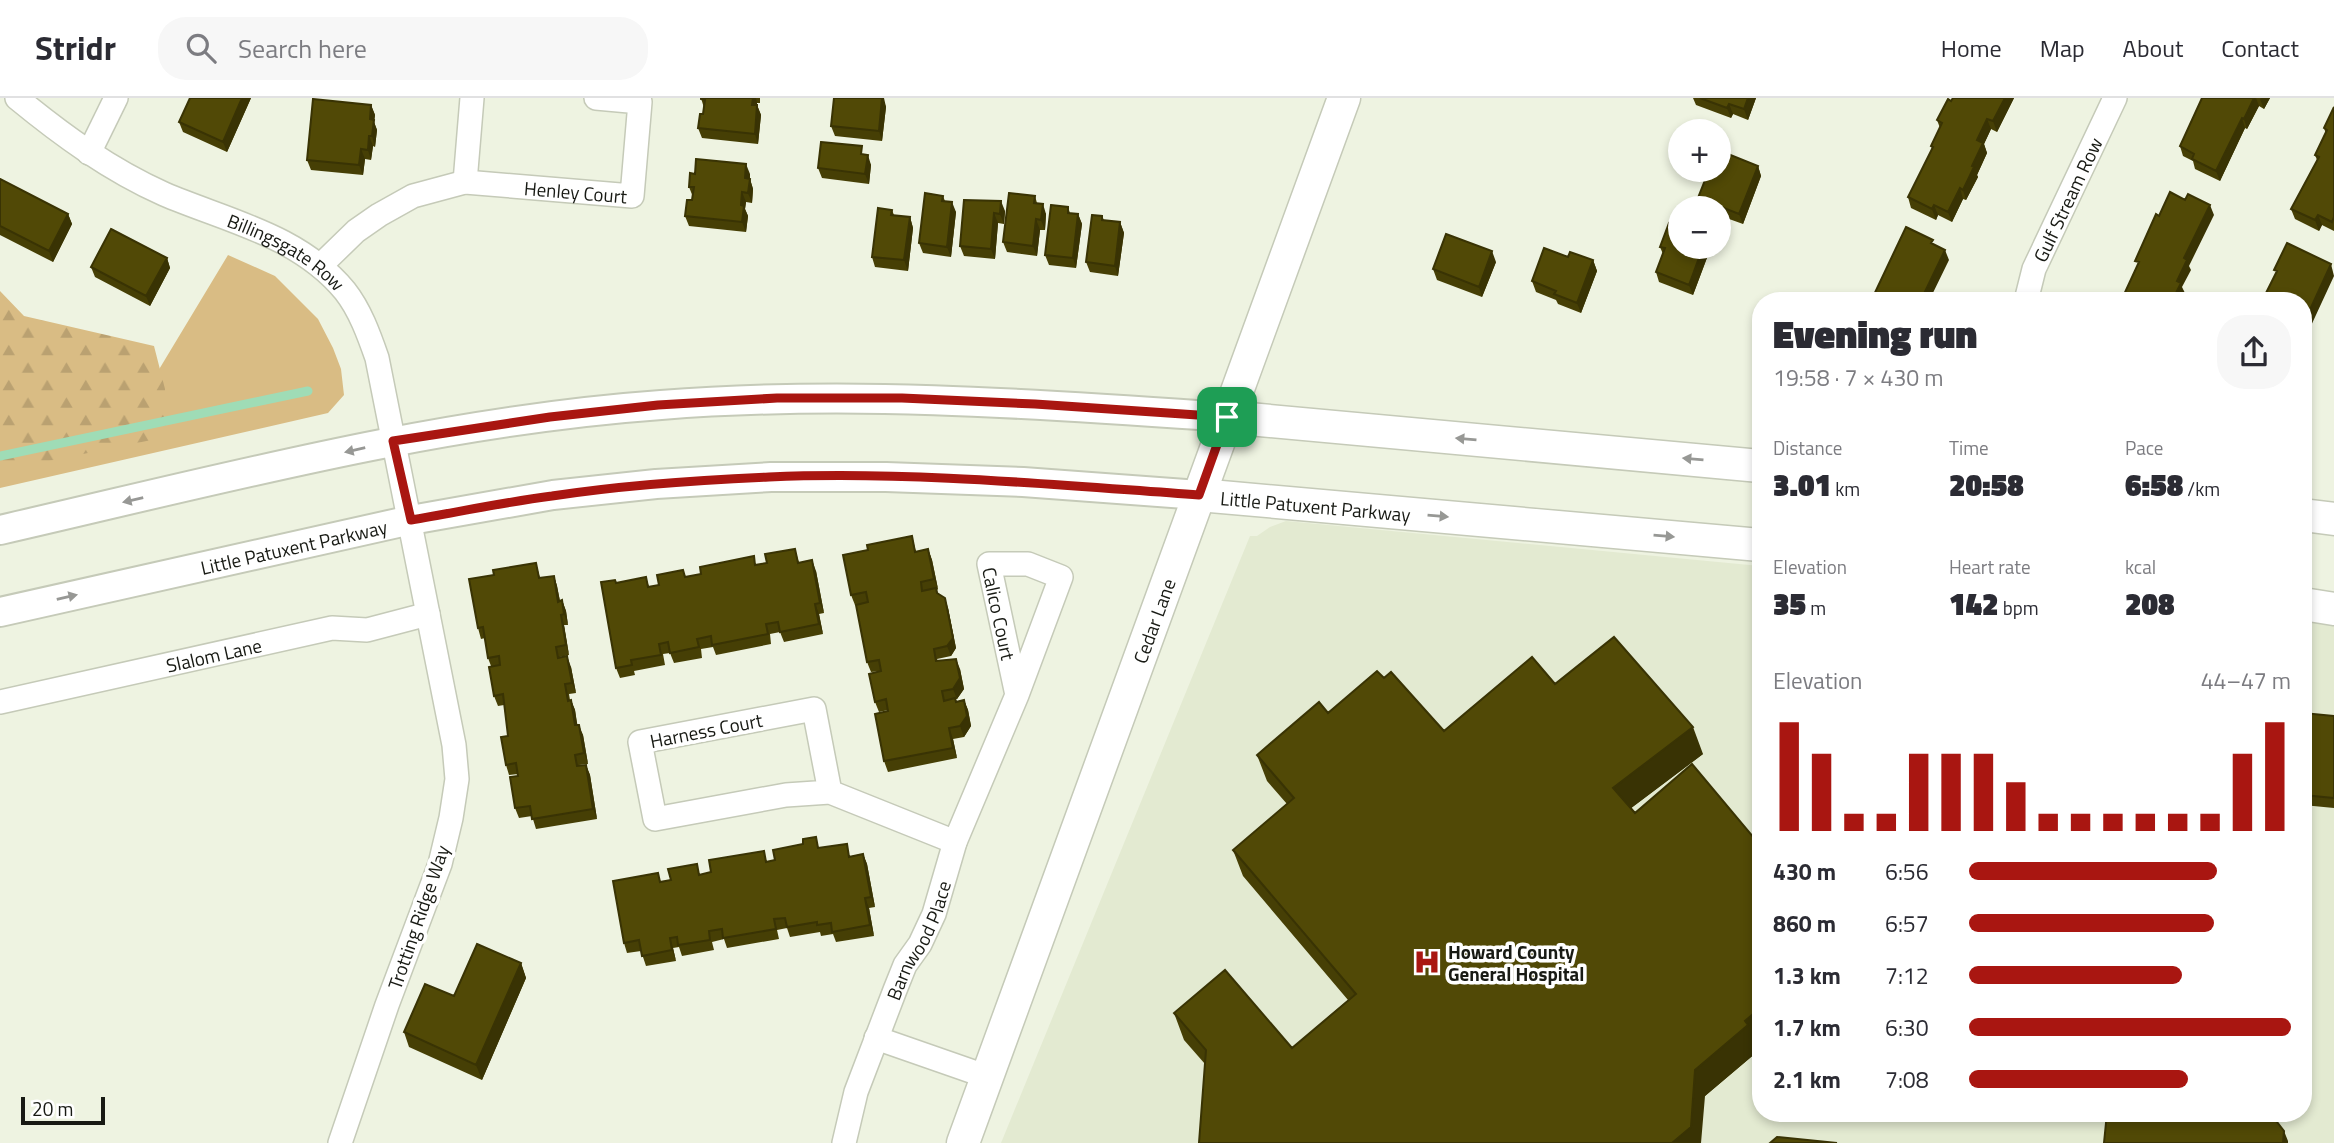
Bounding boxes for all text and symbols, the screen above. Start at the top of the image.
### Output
search box [158,17,648,80]
text: Stridr [35,23,116,73]
icon: search [182,29,220,67]
text: Search here [238,29,367,68]
text: Home [1941,30,2002,66]
text: Map [2040,30,2085,66]
text: About [2123,30,2183,66]
text: Contact [2221,30,2299,66]
map controls [1668,119,1731,259]
button: + [1668,119,1731,182]
street label: Gulf Stream Row [2025,132,2109,267]
street label: Henley Court [523,173,629,210]
button: − [1668,196,1731,259]
street label: Billingsgate Row [224,205,352,297]
text: Evening run [1773,305,1977,363]
button: share [2217,315,2291,389]
text: 19:58 · 7 × 430 m [1773,360,1943,395]
pin [1197,387,1257,447]
icon: arrive [1208,398,1246,436]
one-way arrow [1455,433,1477,444]
text: Distance [1773,433,1842,462]
text: Time [1949,433,1989,462]
text: Pace [2125,433,2163,462]
one-way arrow [344,444,366,455]
one-way arrow [1681,453,1703,464]
text: 3.01 [1773,462,1831,508]
text: 20:58 [1949,462,2024,508]
text: 6:58 [2125,462,2183,508]
text: km [1831,474,1860,503]
text: /km [2183,474,2220,503]
street label: Little Patuxent Parkway [1219,482,1412,528]
one-way arrow [122,494,144,505]
street label: Little Patuxent Parkway [198,511,390,581]
one-way arrow [1427,511,1449,522]
one-way arrow [1654,531,1676,542]
text: Elevation [1773,552,1847,581]
text: Heart rate [1949,552,2031,581]
text: kcal [2125,552,2156,581]
street label: Calico Court [976,564,1024,663]
street label: Cedar Lane [1125,574,1182,667]
text: 35 [1773,581,1806,627]
text: 142 [1949,581,1999,627]
text: 208 [2125,581,2175,627]
one-way arrow [56,591,78,602]
text: m [1806,593,1826,622]
text: bpm [1999,593,2039,622]
street label: Slalom Lane [163,630,264,679]
text: Elevation [1773,663,1862,698]
text: 44–47 m [2201,663,2291,698]
street label: Harness Court [647,705,765,755]
street label: Trotting Ridge Way [380,841,456,993]
text: 430 m [1773,854,1836,889]
text: 6:56 [1885,854,1929,889]
street label: Barnwood Place [878,877,958,1004]
text: 860 m [1773,906,1836,941]
text: 6:57 [1885,906,1929,941]
place label: Howard County General Hospital [1448,937,1584,988]
hospital icon: Howard County General Hospital [1412,947,1442,977]
text: 1.3 km [1773,958,1841,993]
text: 7:12 [1885,958,1929,993]
text: 1.7 km [1773,1010,1841,1045]
text: 6:30 [1885,1010,1929,1045]
text: 2.1 km [1773,1062,1841,1097]
text: 7:08 [1885,1062,1929,1097]
scale bar [21,1094,105,1126]
text: 20 m [32,1094,73,1123]

